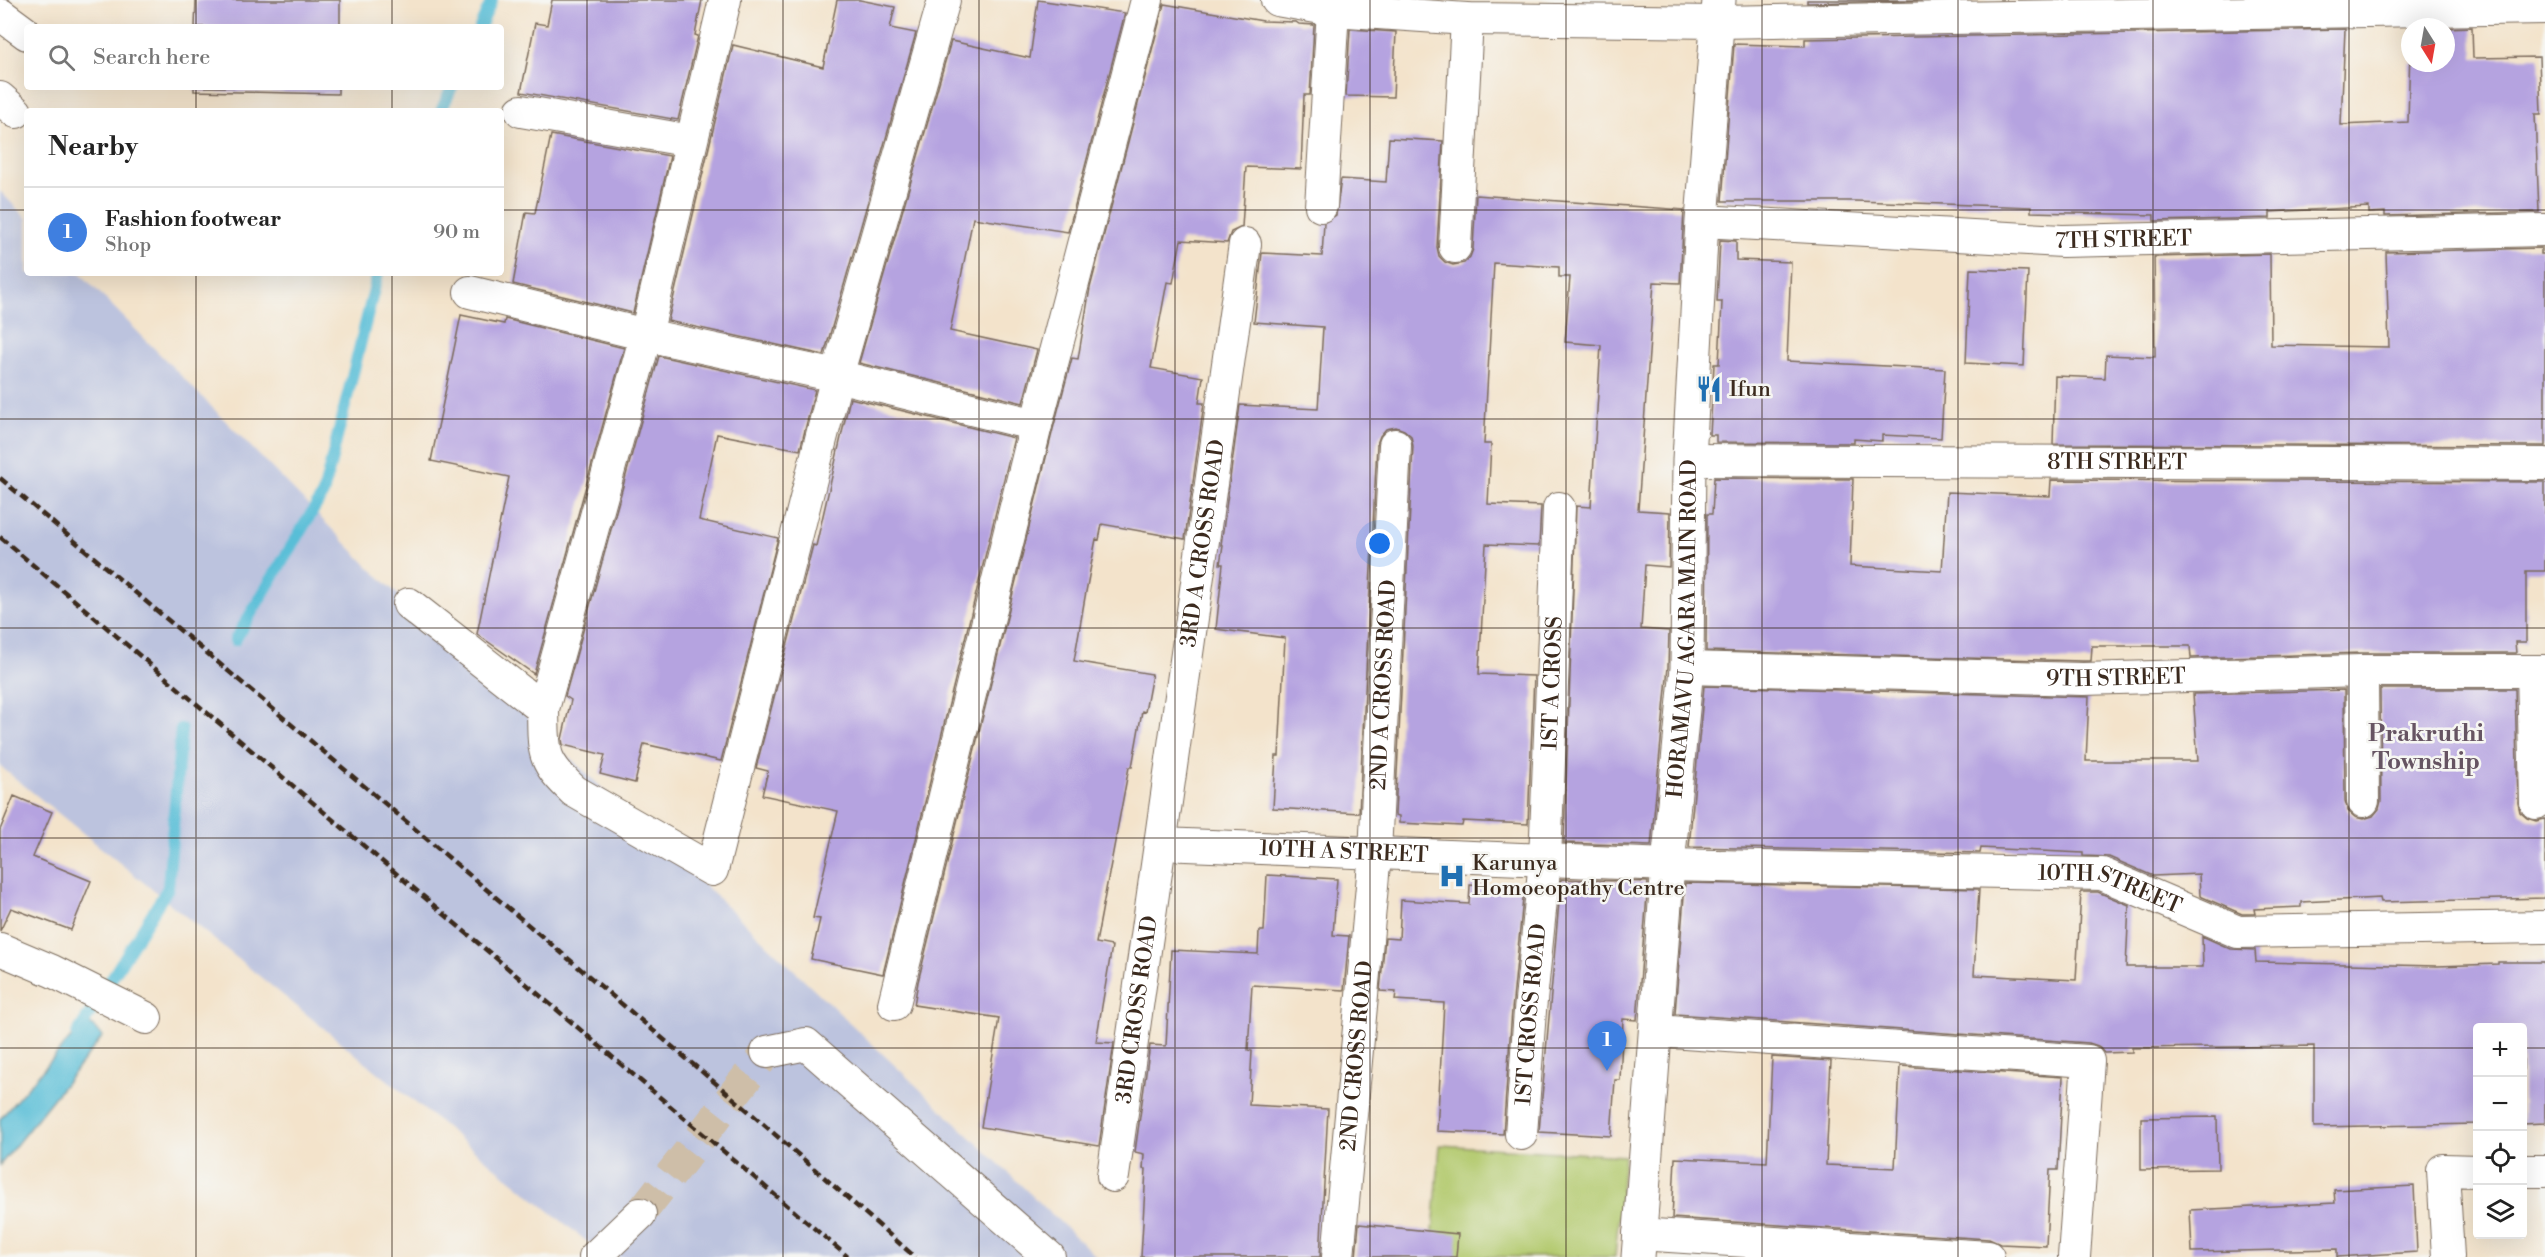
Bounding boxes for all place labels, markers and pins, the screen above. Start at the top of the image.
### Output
restaurant icon: Ifun [1694,374,1724,404]
place label: Ifun [1729,376,1771,403]
place label: Karunya Homoeopathy Centre [1472,850,1685,902]
hospital icon: Karunya Homoeopathy Centre [1437,861,1467,891]
pin: 1 [1588,1022,1626,1071]

